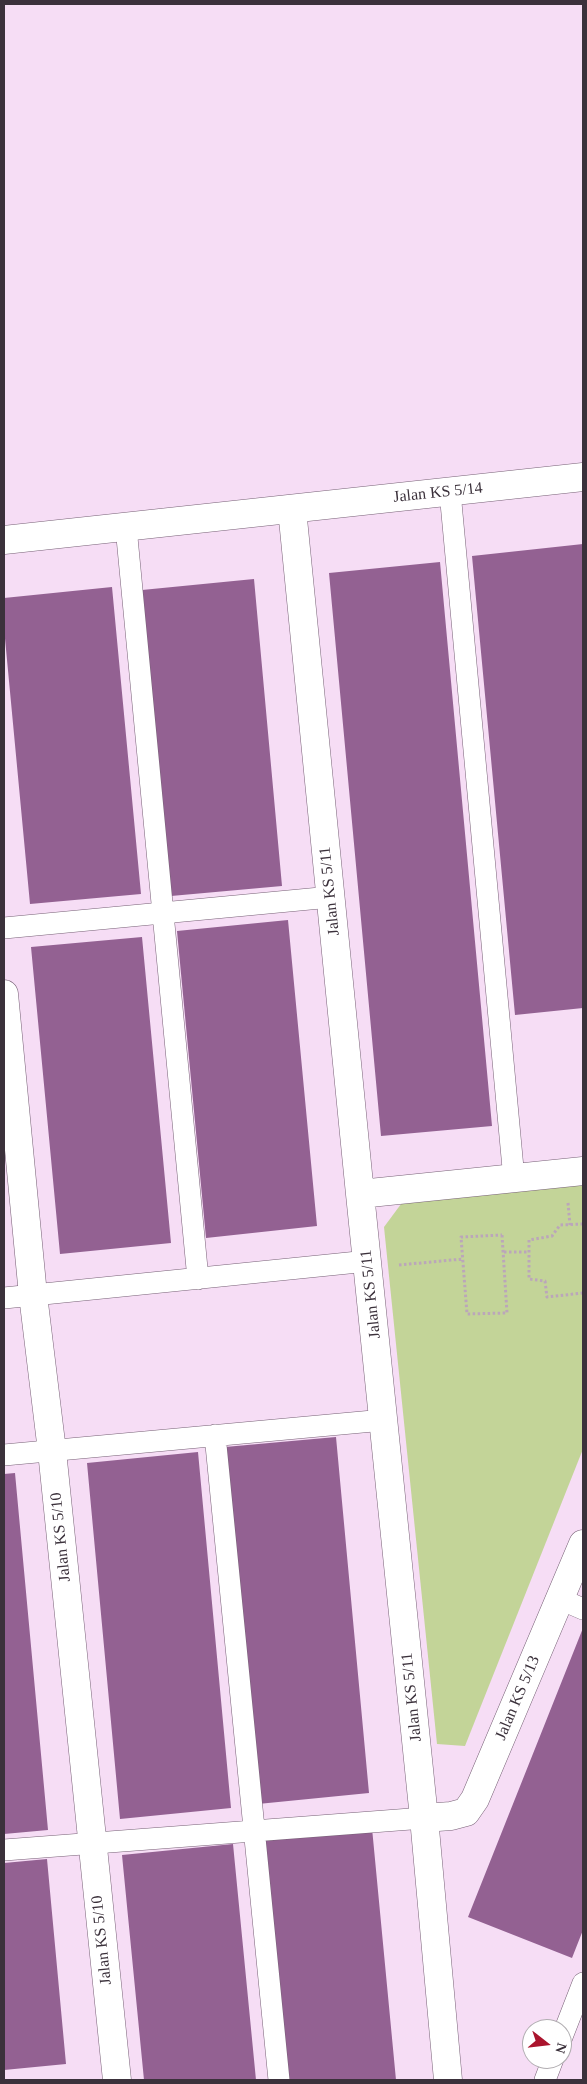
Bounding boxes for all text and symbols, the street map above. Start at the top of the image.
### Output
street label: Jalan KS 5/14 [392,479,484,507]
street label: Jalan KS 5/11 [316,846,344,936]
street label: Jalan KS 5/11 [357,1249,385,1339]
street label: Jalan KS 5/10 [47,1491,75,1583]
street label: Jalan KS 5/11 [398,1652,426,1742]
street label: Jalan KS 5/13 [492,1653,544,1743]
street label: Jalan KS 5/10 [88,1894,116,1986]
north arrow [522,2019,572,2069]
text: N [552,2041,570,2055]

